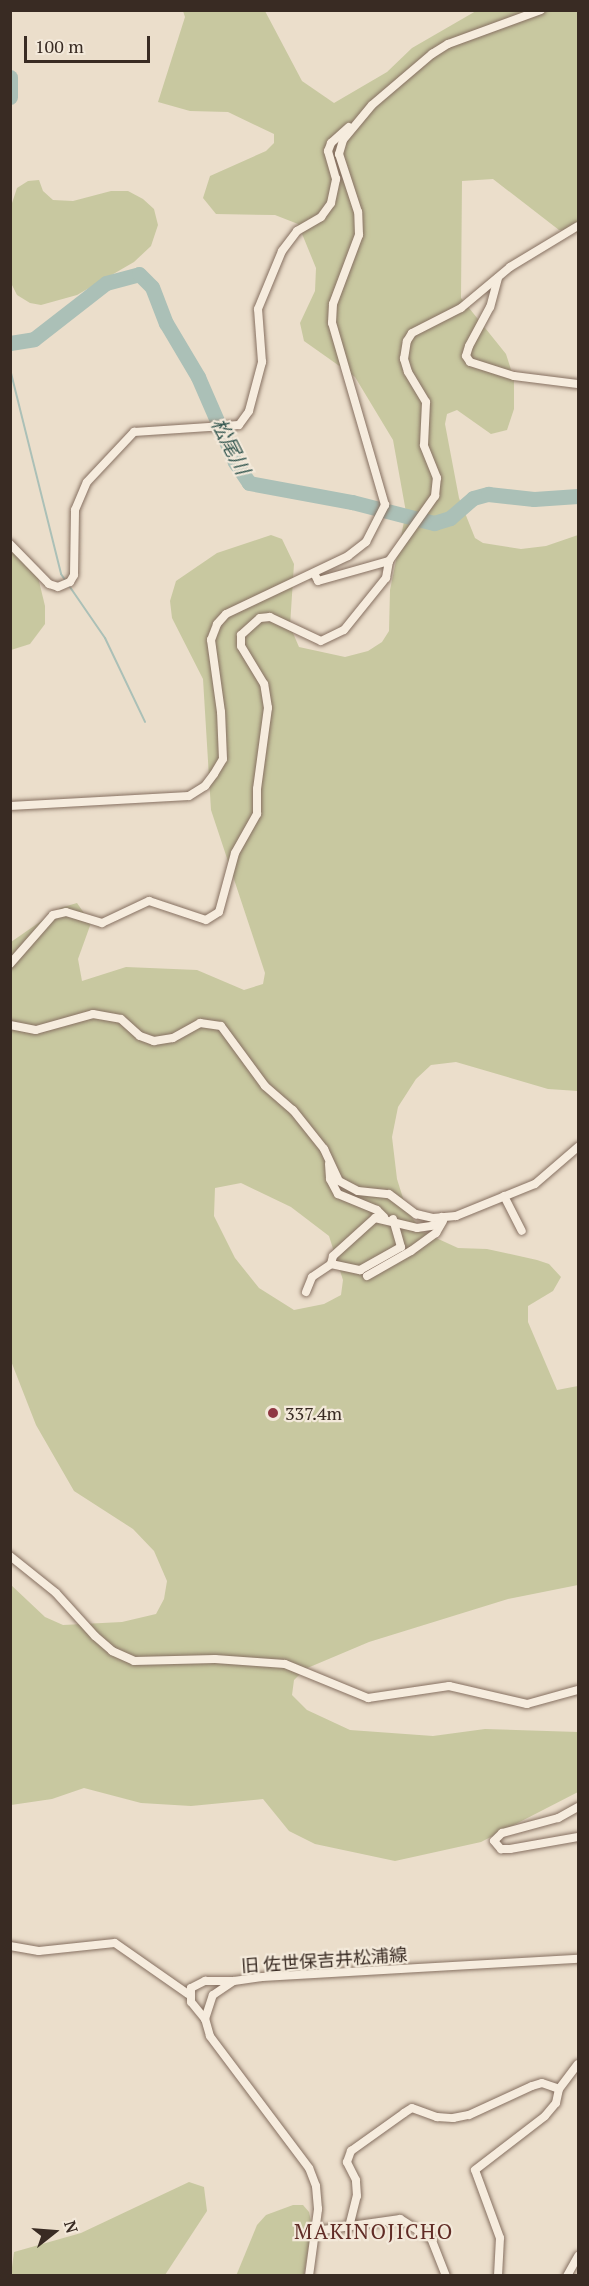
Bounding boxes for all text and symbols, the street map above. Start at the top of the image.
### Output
scale bar [27,24,153,62]
text: 100 m [35,34,84,58]
water label: 松尾川 [207,414,255,478]
place label: 337.4m [285,1402,342,1424]
marker: 337.4m [266,1406,280,1420]
street label: 旧 佐世保吉井松浦線 [240,1943,408,1977]
north arrow [24,2202,84,2262]
text: N [59,2218,84,2236]
district label: MAKINOJICHO [294,2218,454,2244]

